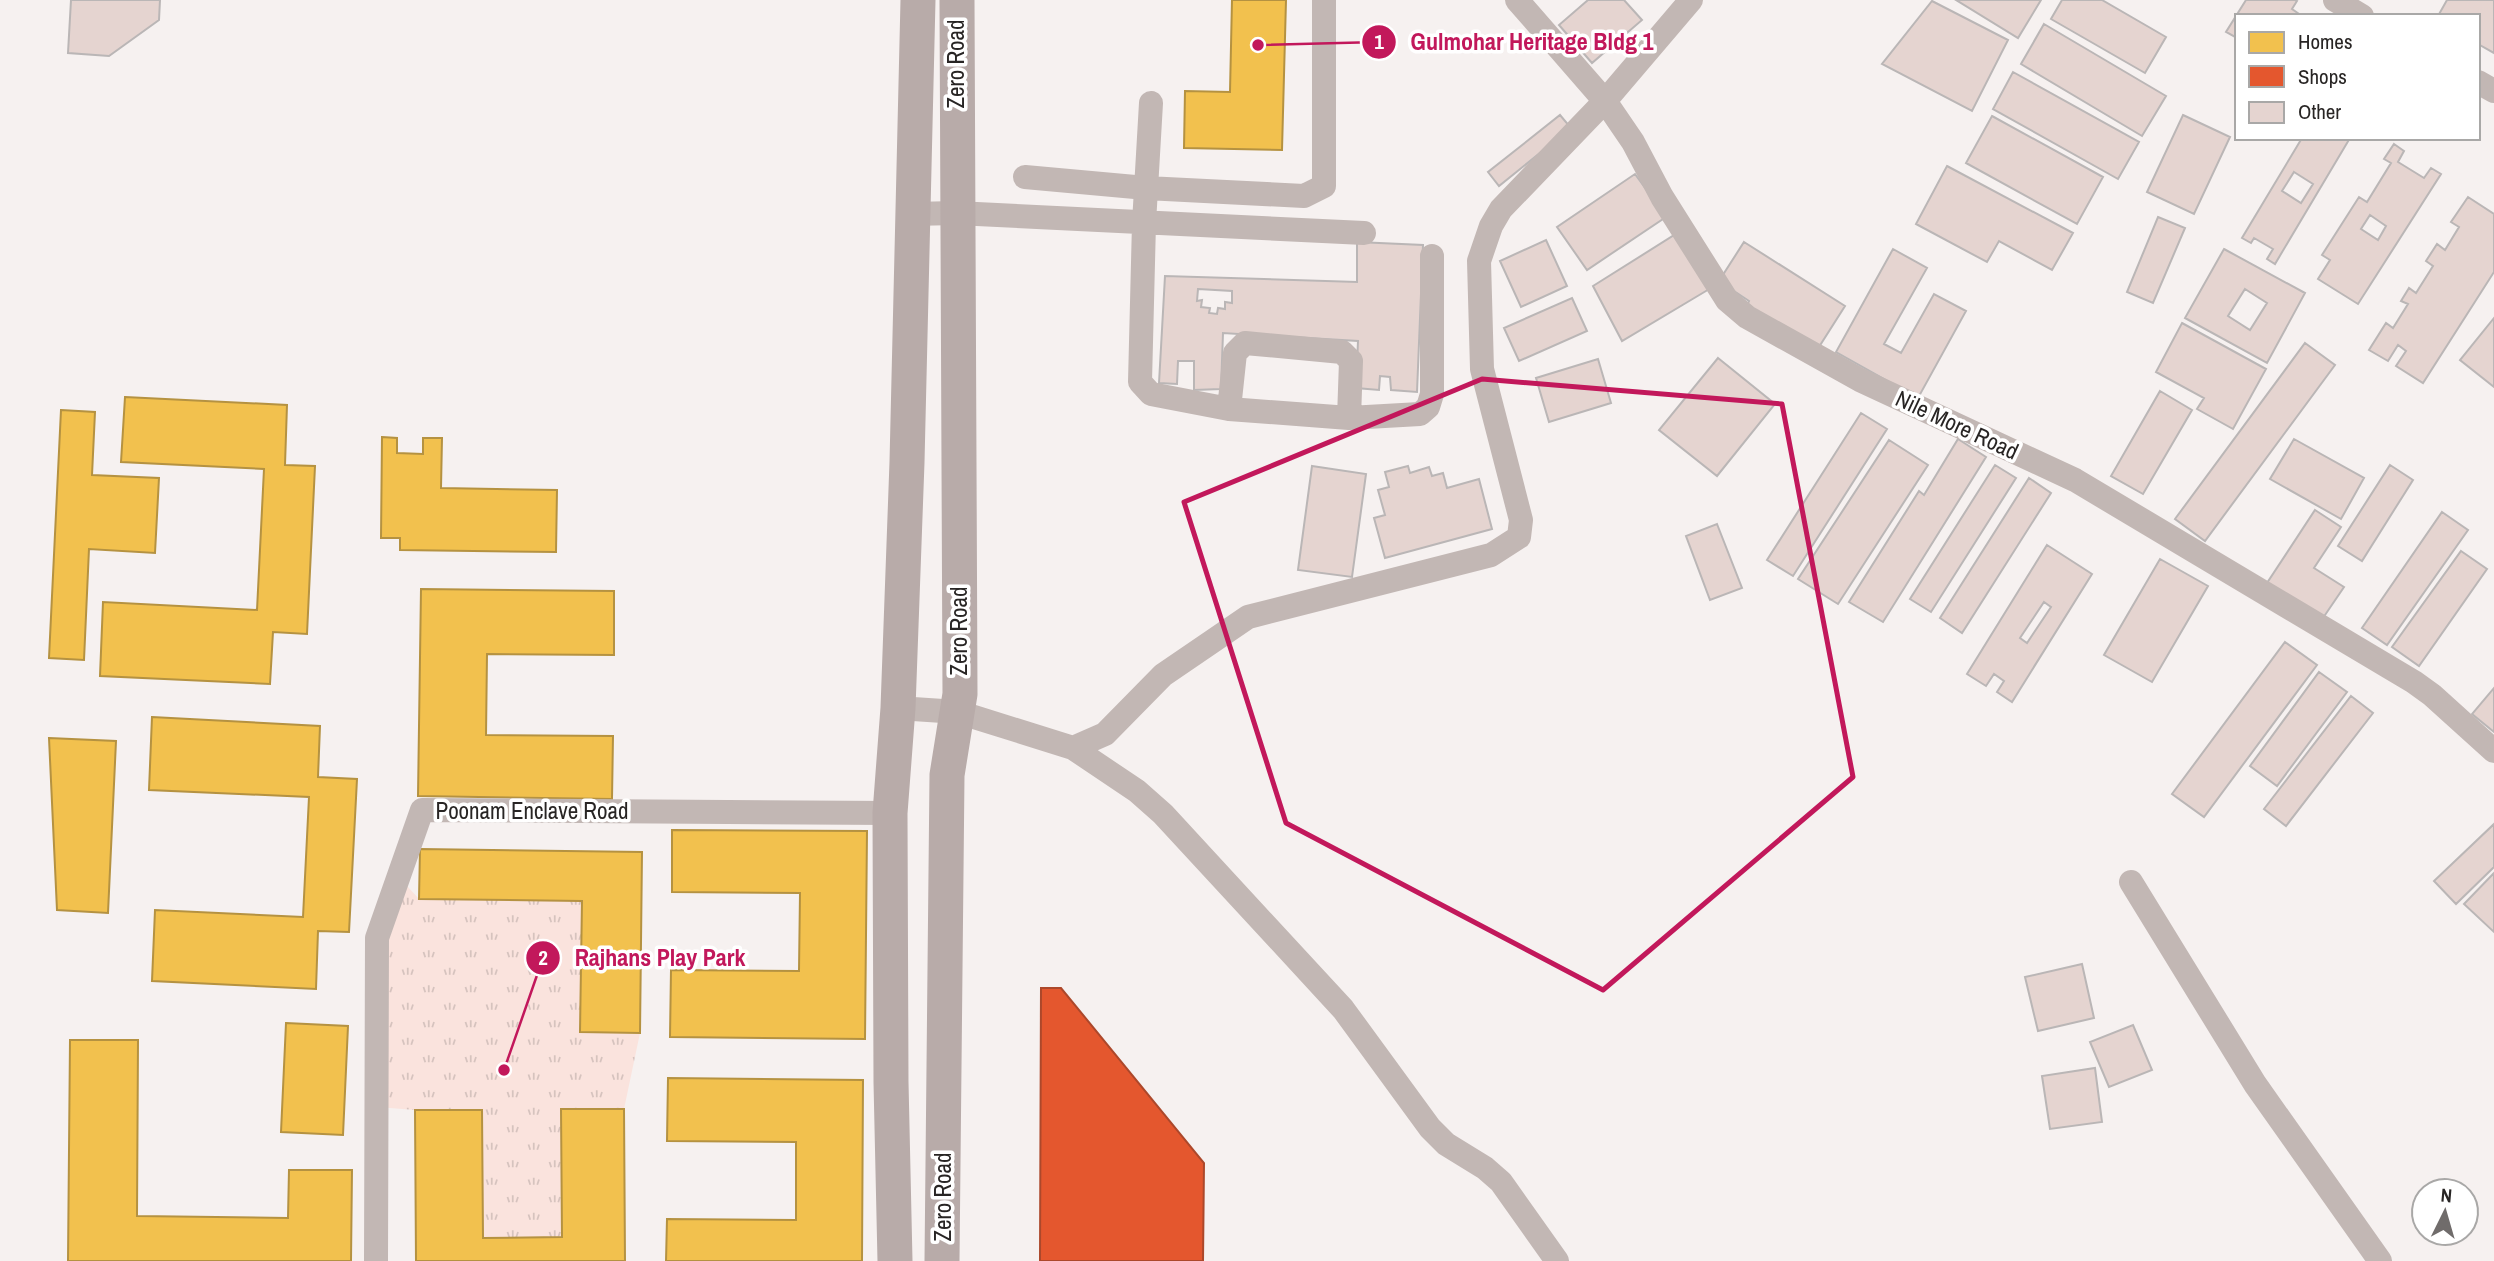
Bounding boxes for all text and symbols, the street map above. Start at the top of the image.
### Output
legend [2235,14,2480,140]
street label: Zero Road [940,19,971,109]
callout: Gulmohar Heritage Bldg 1 [1361,19,1667,64]
text: Gulmohar Heritage Bldg 1 [1411,25,1653,57]
text: 1 [1374,27,1384,56]
text: Homes [2298,27,2353,56]
text: Shops [2298,62,2347,91]
text: Other [2298,97,2341,126]
street label: Nile More Road [1891,383,2024,467]
street label: Zero Road [943,586,974,676]
street label: Poonam Enclave Road [436,795,628,826]
callout: Rajhans Play Park [526,935,760,980]
text: Rajhans Play Park [575,941,745,973]
text: 2 [538,943,548,972]
street label: Zero Road [927,1152,958,1242]
north arrow [2410,1177,2480,1247]
text: N [2440,1182,2453,1209]

